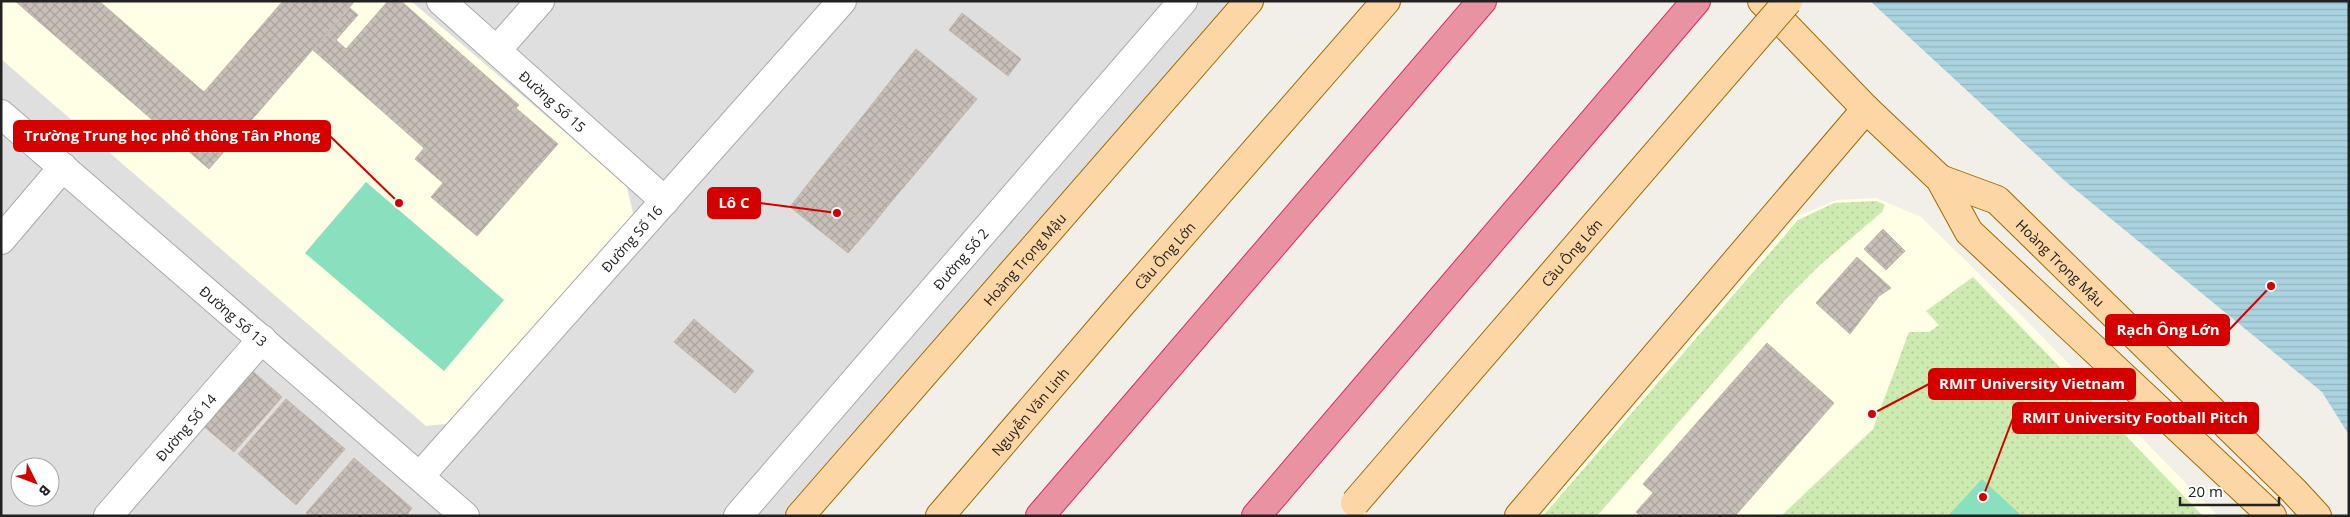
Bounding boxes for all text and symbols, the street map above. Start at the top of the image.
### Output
street label: Đường Số 15 [515,66,590,136]
callout: Trường Trung học phổ thông Tân Phong [14,121,330,151]
text: Trường Trung học phổ thông Tân Phong [24,125,321,145]
callout: Lô C [708,188,760,218]
text: Lô C [718,192,750,212]
street label: Đường Số 16 [596,201,666,276]
street label: Hoàng Trọng Mậu [978,209,1070,309]
street label: Cầu Ông Lớn [1537,214,1606,290]
street label: Hoàng Trọng Mậu [2012,215,2109,310]
street label: Cầu Ông Lớn [1129,217,1199,293]
street label: Đường Số 2 [928,224,992,294]
street label: Đường Số 13 [196,281,272,350]
callout: Rạch Ông Lớn [2106,315,2229,345]
text: Rạch Ông Lớn [2116,319,2220,339]
street label: Nguyễn Văn Linh [987,363,1073,459]
callout: RMIT University Vietnam [1929,369,2135,399]
text: RMIT University Vietnam [1939,373,2125,393]
street label: Đường Số 14 [151,389,220,465]
callout: RMIT University Football Pitch [2013,403,2258,433]
text: RMIT University Football Pitch [2022,407,2248,427]
north arrow [10,457,60,507]
scale bar [2180,474,2279,506]
text: B [35,481,55,501]
text: 20 m [2188,481,2223,501]

